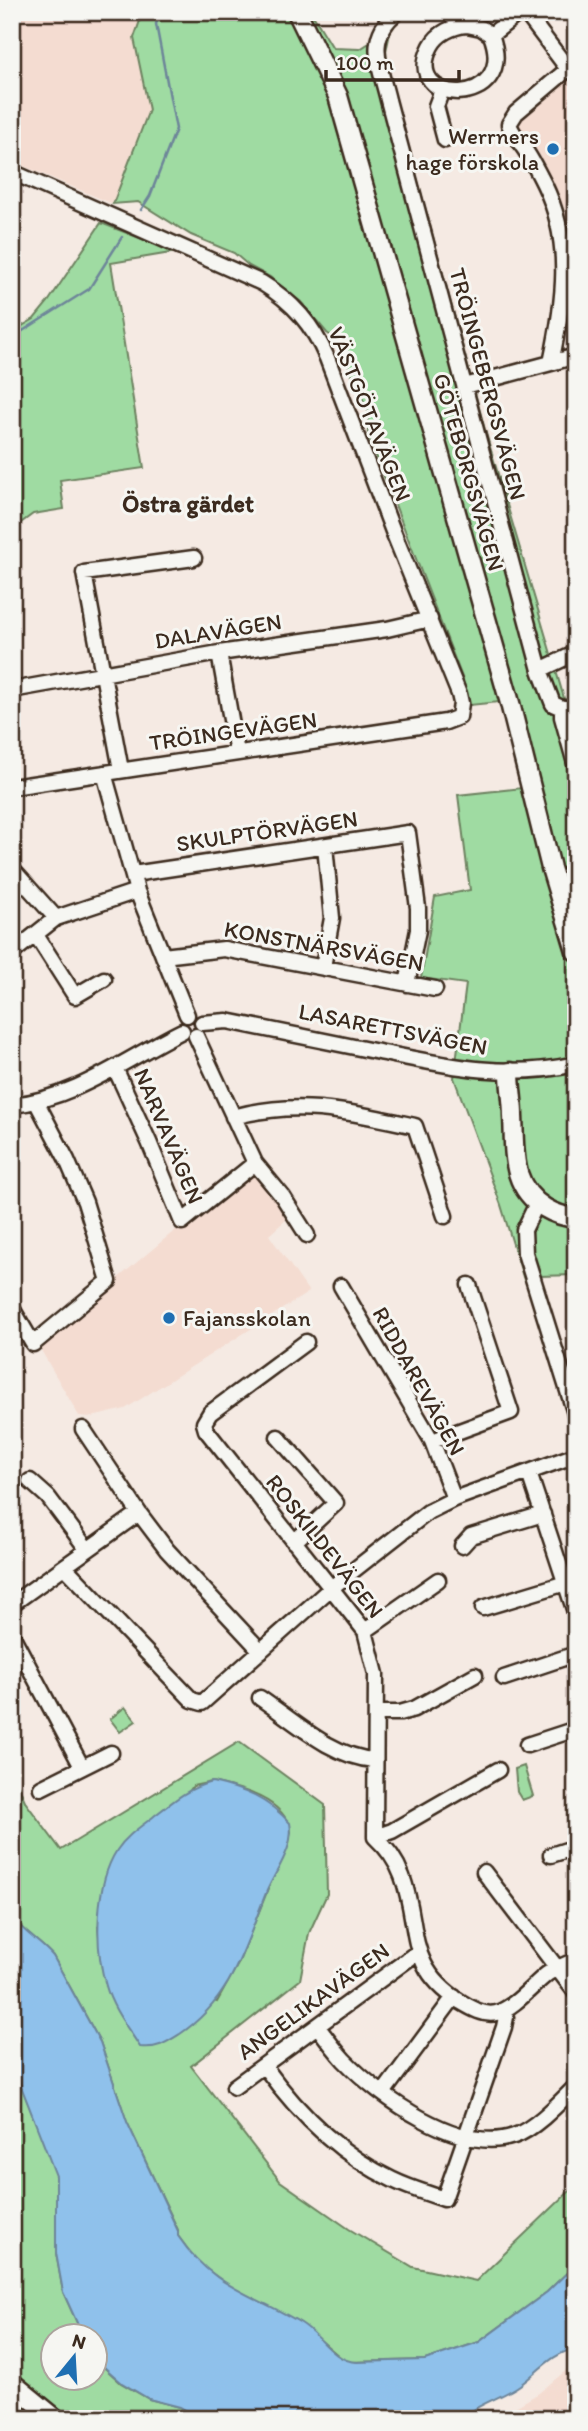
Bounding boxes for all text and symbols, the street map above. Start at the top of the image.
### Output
scale bar [326,38,458,82]
text: 100 m [336,50,394,75]
place label: Werrners hage förskola [406,122,539,176]
marker: Werrners hage förskola [545,141,561,157]
street label: TRÖINGEBERGSVÄGEN [444,265,532,503]
street label: VÄSTGÖTAVÄGEN [322,323,418,505]
street label: GÖTEBORGSVÄGEN [427,370,511,574]
district label: Östra gärdet [122,489,254,519]
street label: DALAVÄGEN [152,607,284,655]
street label: TRÖINGEVÄGEN [147,705,319,757]
street label: SKULPTÖRVÄGEN [175,804,359,858]
street label: KONSTNÄRSVÄGEN [222,915,426,977]
street label: LASARETTSVÄGEN [296,997,490,1061]
street label: NARVAVÄGEN [128,1064,210,1208]
street label: RIDDAREVÄGEN [367,1302,471,1460]
place label: Fajansskolan [183,1304,311,1332]
marker: Fajansskolan [161,1310,177,1326]
street label: ROSKILDEVÄGEN [260,1468,390,1624]
street label: ANGELIKAVÄGEN [231,1936,395,2066]
north arrow [38,2322,108,2392]
text: N [69,2328,89,2354]

